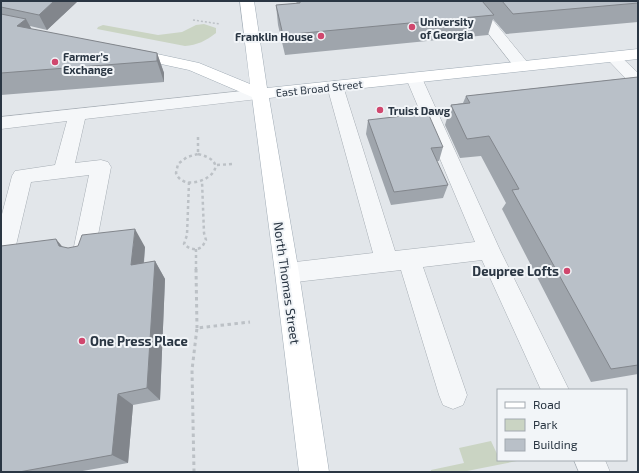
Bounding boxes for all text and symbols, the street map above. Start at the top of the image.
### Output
place label: University of Georgia [420,15,475,41]
marker: University of Georgia [407,22,417,32]
place label: Franklin House [235,30,313,43]
marker: Franklin House [316,31,326,41]
place label: Farmer’s Exchange [63,50,113,76]
marker: Farmer’s Exchange [50,57,60,67]
street label: East Broad Street [275,77,363,99]
place label: Truist Dawg [388,104,451,117]
marker: Truist Dawg [375,105,385,115]
street label: North Thomas Street [270,221,304,345]
place label: Deupree Lofts [472,263,559,279]
marker: Deupree Lofts [562,266,572,276]
place label: One Press Place [90,333,188,349]
marker: One Press Place [77,336,87,346]
legend [497,389,627,461]
text: Road [533,397,561,411]
text: Park [533,417,558,431]
text: Building [533,437,578,451]

